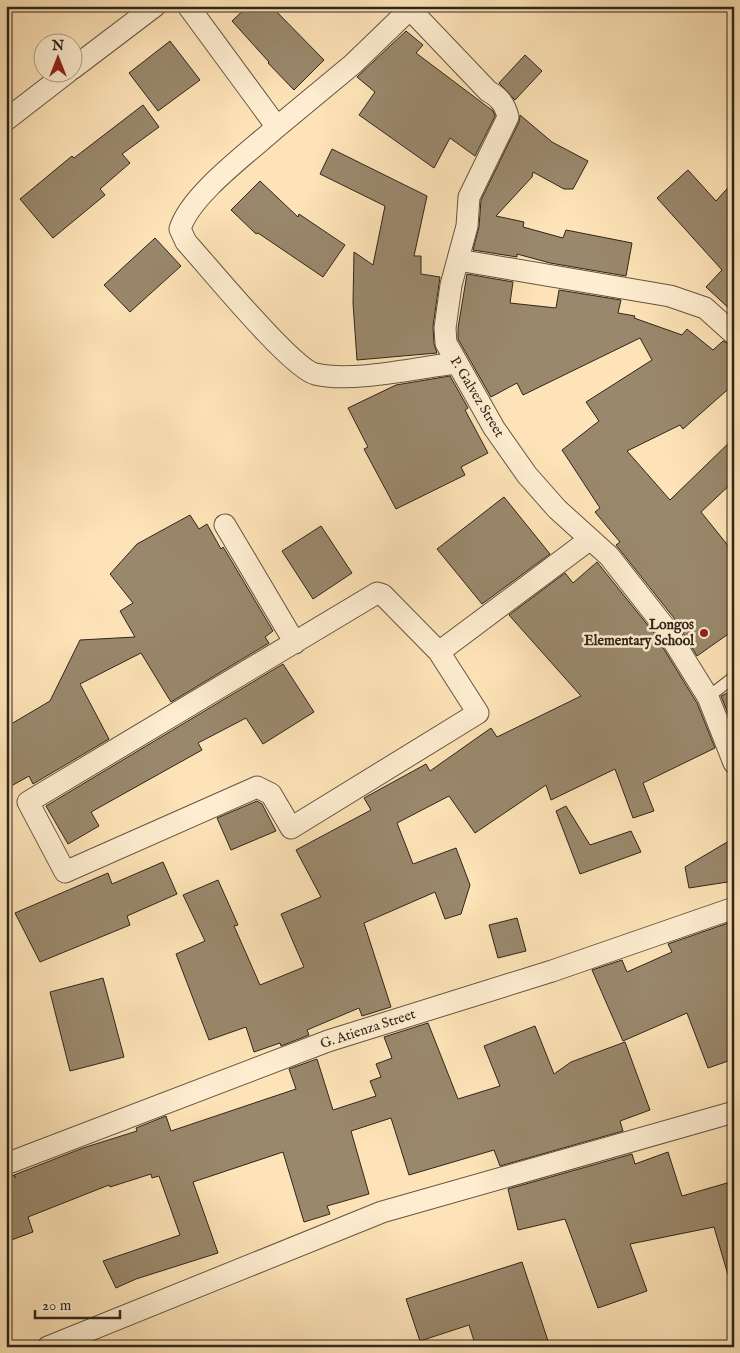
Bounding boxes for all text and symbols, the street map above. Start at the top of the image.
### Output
north arrow [32,32,82,82]
text: N [51,37,64,55]
street label: P. Galvez Street [446,353,508,441]
place label: Longos Elementary School [584,616,695,650]
marker: Longos Elementary School [698,627,710,639]
street label: G. Atienza Street [318,1005,418,1053]
scale bar [35,1288,120,1320]
text: 20 m [42,1296,72,1315]

